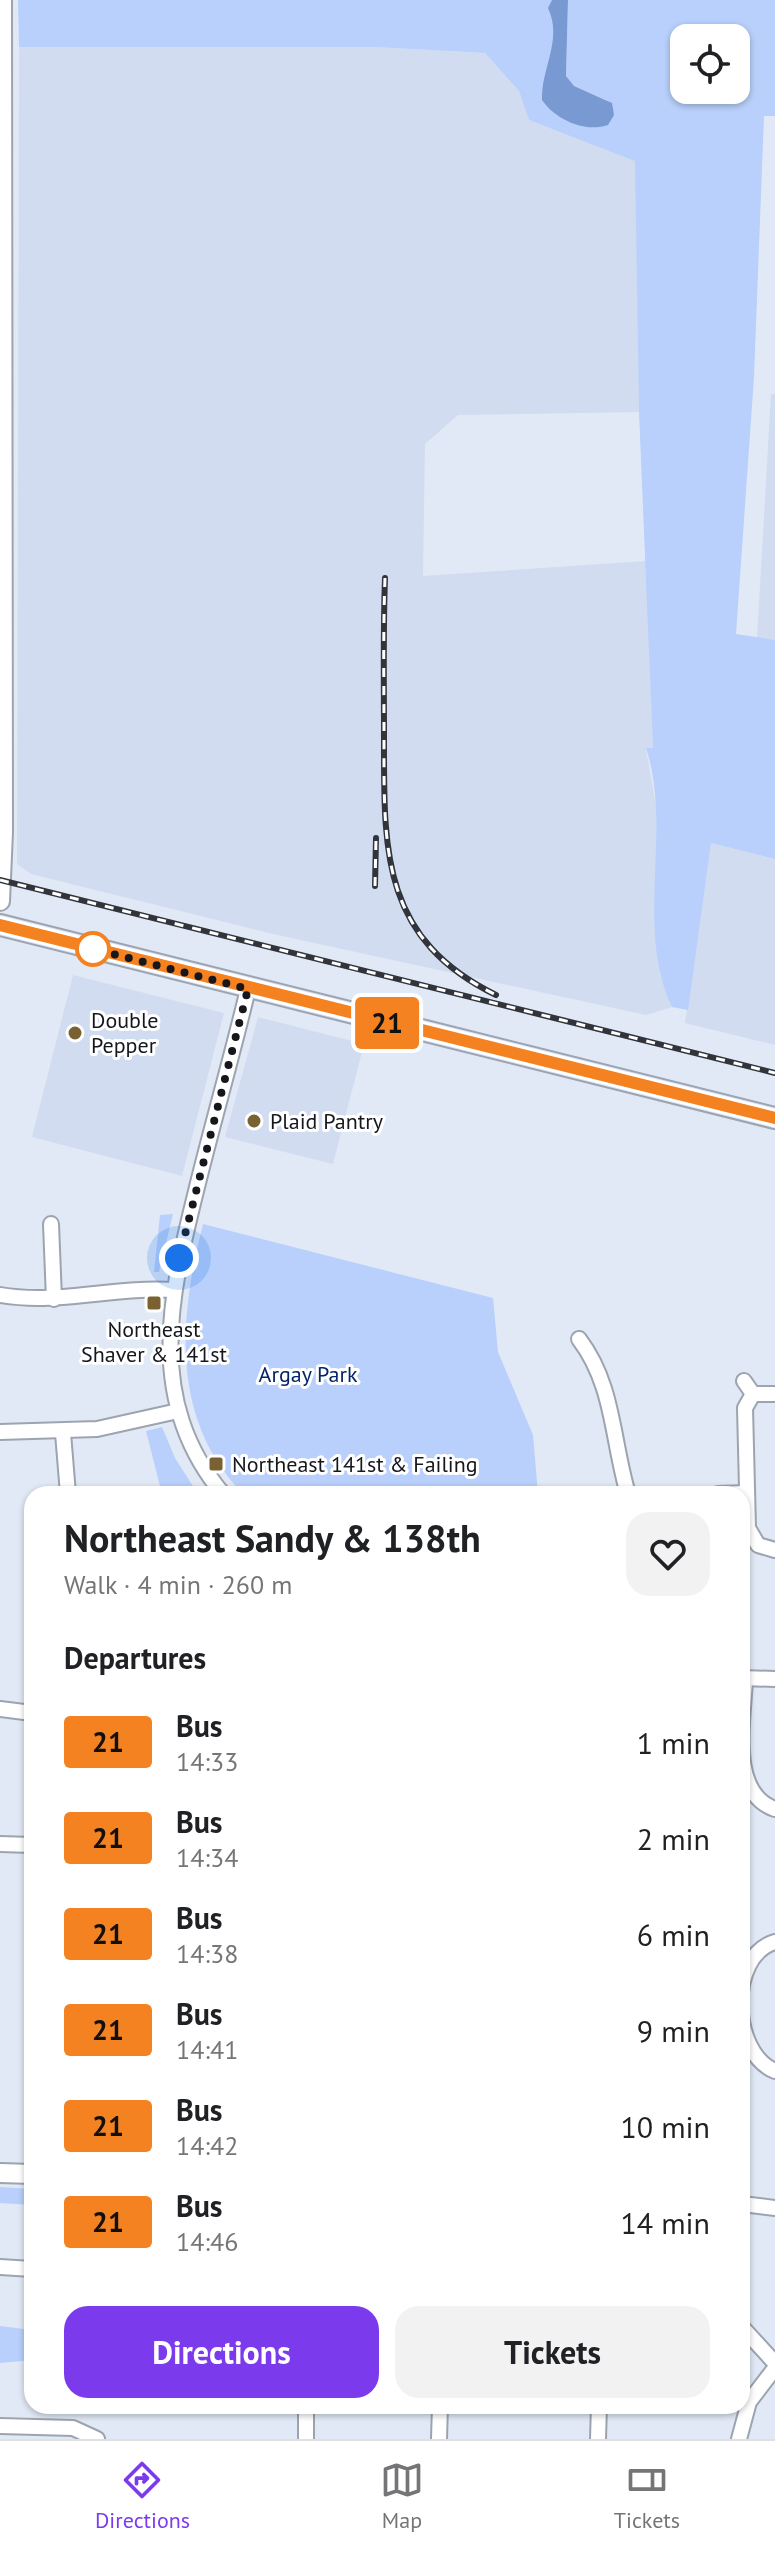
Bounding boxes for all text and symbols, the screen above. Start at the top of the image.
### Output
map controls [670,24,750,104]
button: locate [670,24,750,104]
unlabelled marker [76,932,110,966]
line badge: 21 [351,997,423,1049]
text: 21 [371,1004,403,1041]
place label: Double Pepper [91,1006,159,1059]
marker: Double Pepper [66,1024,84,1042]
place label: Plaid Pantry [270,1107,384,1135]
marker: Plaid Pantry [245,1112,263,1130]
your location [159,1238,199,1278]
marker: Northeast Shaver & 141st [145,1294,163,1312]
place label: Northeast Shaver & 141st [81,1315,228,1368]
park label: Argay Park [259,1360,358,1388]
place label: Northeast 141st & Failing [232,1450,478,1478]
marker: Northeast 141st & Failing [207,1455,225,1473]
button: heart [626,1512,710,1596]
text: Northeast Sandy & 138th [64,1513,481,1562]
text: Walk · 4 min · 260 m [64,1568,292,1601]
text: Departures [64,1638,206,1677]
text: Bus [176,1706,223,1745]
text: 21 [92,1723,124,1760]
text: 1 min [637,1723,710,1762]
text: 14:33 [176,1745,238,1778]
text: Bus [176,1802,223,1841]
text: 21 [92,1819,124,1856]
text: 2 min [637,1819,710,1858]
text: 14:34 [176,1841,238,1874]
text: Bus [176,1898,223,1937]
text: 21 [92,1915,124,1952]
text: 6 min [637,1915,710,1954]
text: 14:38 [176,1937,238,1970]
text: Bus [176,1994,223,2033]
text: 21 [92,2011,124,2048]
text: 9 min [637,2011,710,2050]
text: 14:41 [176,2033,238,2066]
text: Bus [176,2090,223,2129]
text: 21 [92,2107,124,2144]
text: 10 min [620,2107,710,2146]
text: 14:42 [176,2129,238,2162]
text: Bus [176,2186,223,2225]
text: 21 [92,2203,124,2240]
text: 14 min [620,2203,710,2242]
text: 14:46 [176,2225,238,2258]
button: Directions [64,2306,379,2398]
button: Tickets [395,2306,710,2398]
tab: Directions [95,2458,190,2534]
tab: Map [380,2458,424,2534]
tab: Tickets [614,2458,680,2534]

